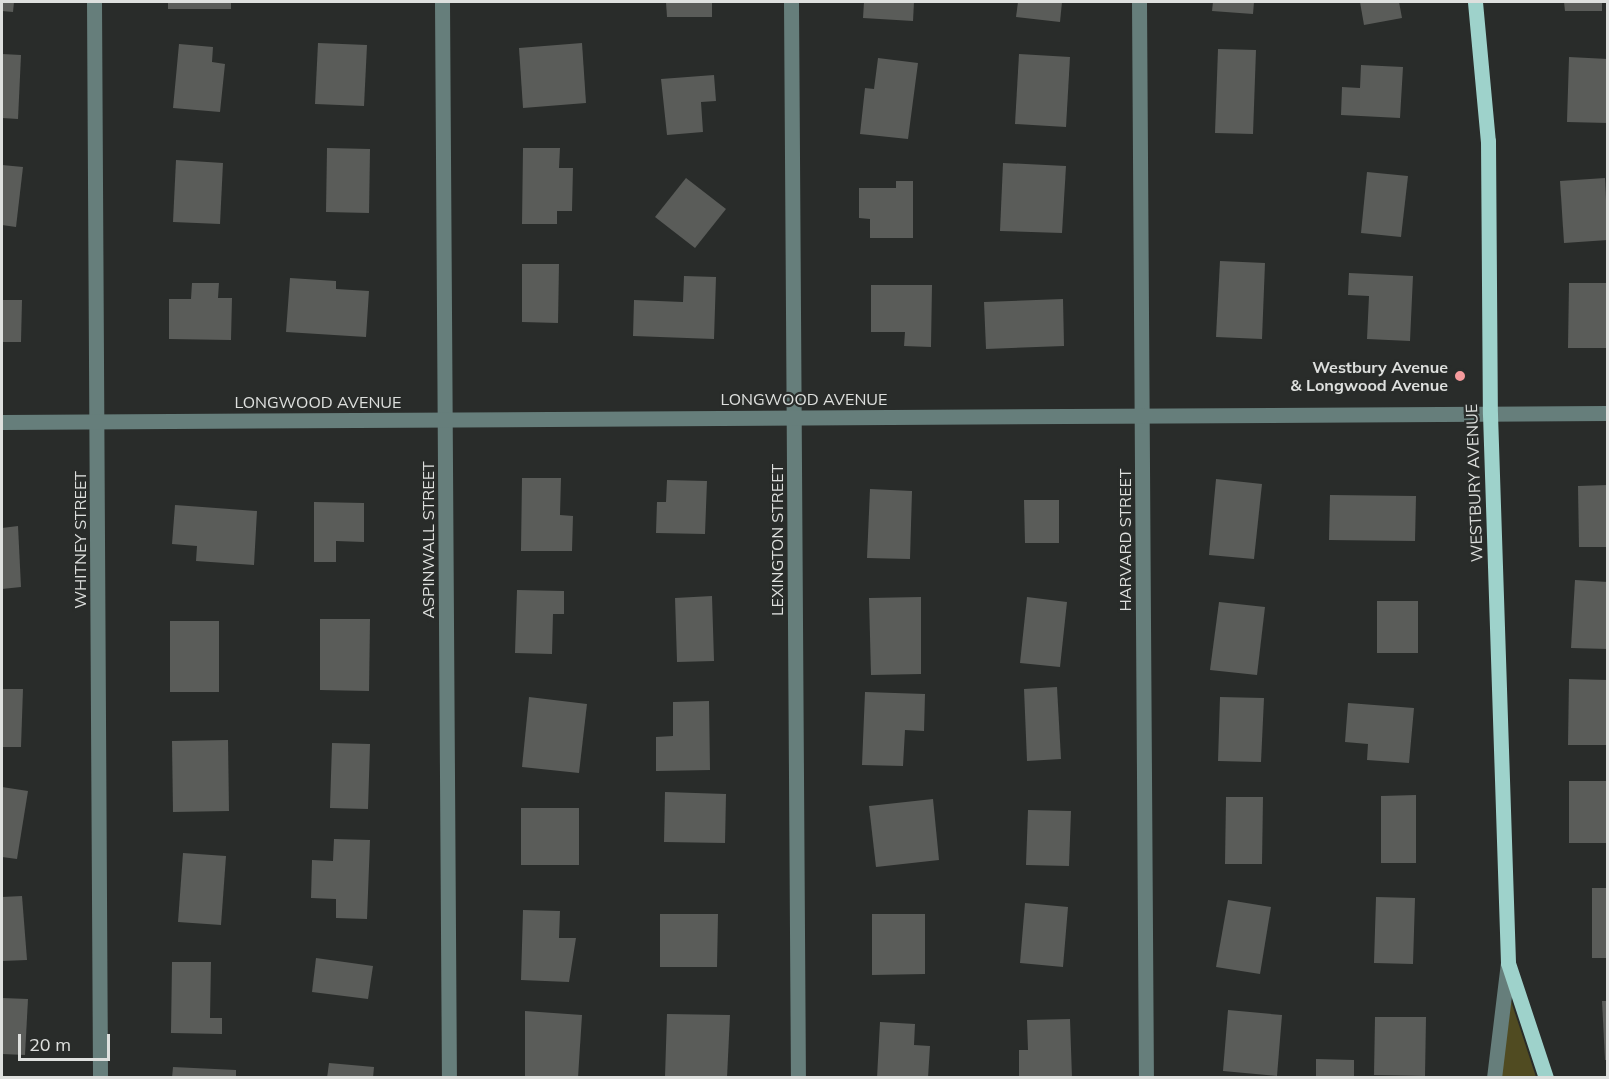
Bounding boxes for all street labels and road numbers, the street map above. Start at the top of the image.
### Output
street label: LONGWOOD AVENUE [721,389,887,409]
street label: LONGWOOD AVENUE [235,392,401,412]
street label: WESTBURY AVENUE [1462,404,1486,562]
street label: ASPINWALL STREET [418,461,438,619]
street label: LEXINGTON STREET [767,464,787,616]
street label: HARVARD STREET [1115,469,1135,611]
street label: WHITNEY STREET [70,471,90,609]

